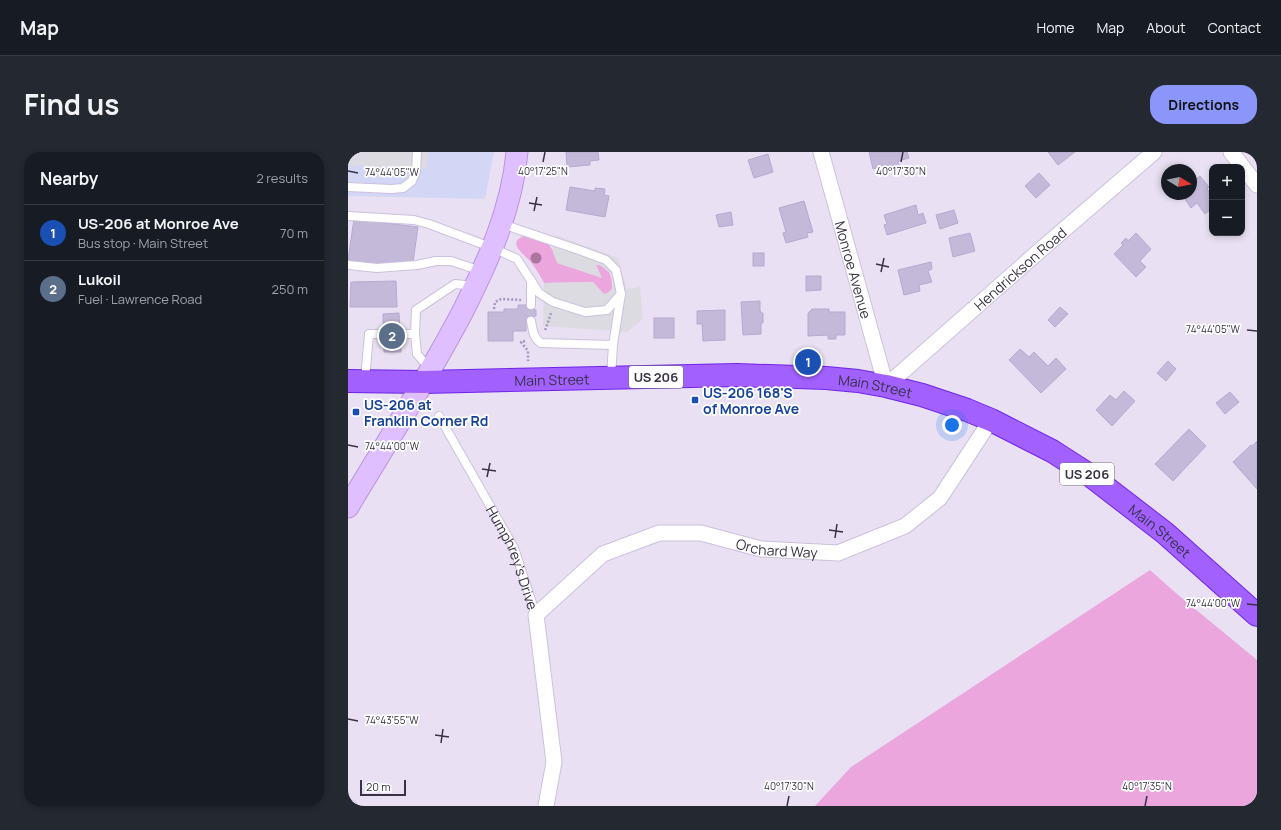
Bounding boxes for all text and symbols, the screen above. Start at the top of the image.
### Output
text: Map [20,15,59,41]
text: Home [1037,18,1074,37]
text: Map [1096,18,1124,37]
text: About [1146,18,1186,37]
text: Contact [1208,18,1261,37]
text: Find us [24,85,119,123]
button: Directions [1150,85,1257,124]
text: 40°17'25"N [518,164,568,178]
text: 40°17'30"N [876,164,926,178]
north arrow [1161,164,1197,200]
map controls [1209,164,1245,236]
button: + [1209,164,1245,200]
text: 74°44'05"W [365,165,420,179]
text: Nearby [40,167,98,190]
text: 2 results [256,169,308,187]
button: − [1209,200,1245,236]
text: US-206 at Monroe Ave [78,213,239,234]
street label: Monroe Avenue [831,219,876,321]
street label: Hendrickson Road [969,223,1070,314]
text: 1 [50,224,56,242]
text: 70 m [280,224,308,242]
text: Bus stop · Main Street [78,234,208,252]
text: Lukoil [78,269,121,290]
text: 2 [49,280,57,298]
text: 250 m [272,280,308,298]
text: Fuel · Lawrence Road [78,290,202,308]
pin: 2 [379,321,405,351]
text: 74°44'05"W [1186,322,1241,336]
pin: 1 [795,347,821,377]
road number: US 206 [629,366,683,388]
street label: Main Street [514,369,590,389]
street label: Main Street [837,370,915,402]
place label: US-206 168'S of Monroe Ave [703,383,799,418]
place label: US-206 at Franklin Corner Rd [364,395,488,430]
marker: US-206 168'S of Monroe Ave [690,395,700,405]
marker: US-206 at Franklin Corner Rd [351,407,361,417]
your location [942,415,962,435]
text: 74°44'00"W [365,439,420,453]
road number: US 206 [1060,463,1114,485]
street label: Main Street [1125,499,1196,562]
street label: Humphrey's Drive [482,502,543,612]
street label: Orchard Way [734,533,819,561]
text: 74°44'00"W [1186,596,1241,610]
text: 74°43'55"W [365,713,419,727]
scale bar [360,778,406,797]
text: 20 m [366,779,391,794]
text: 40°17'30"N [764,779,814,793]
text: 40°17'35"N [1122,779,1172,793]

